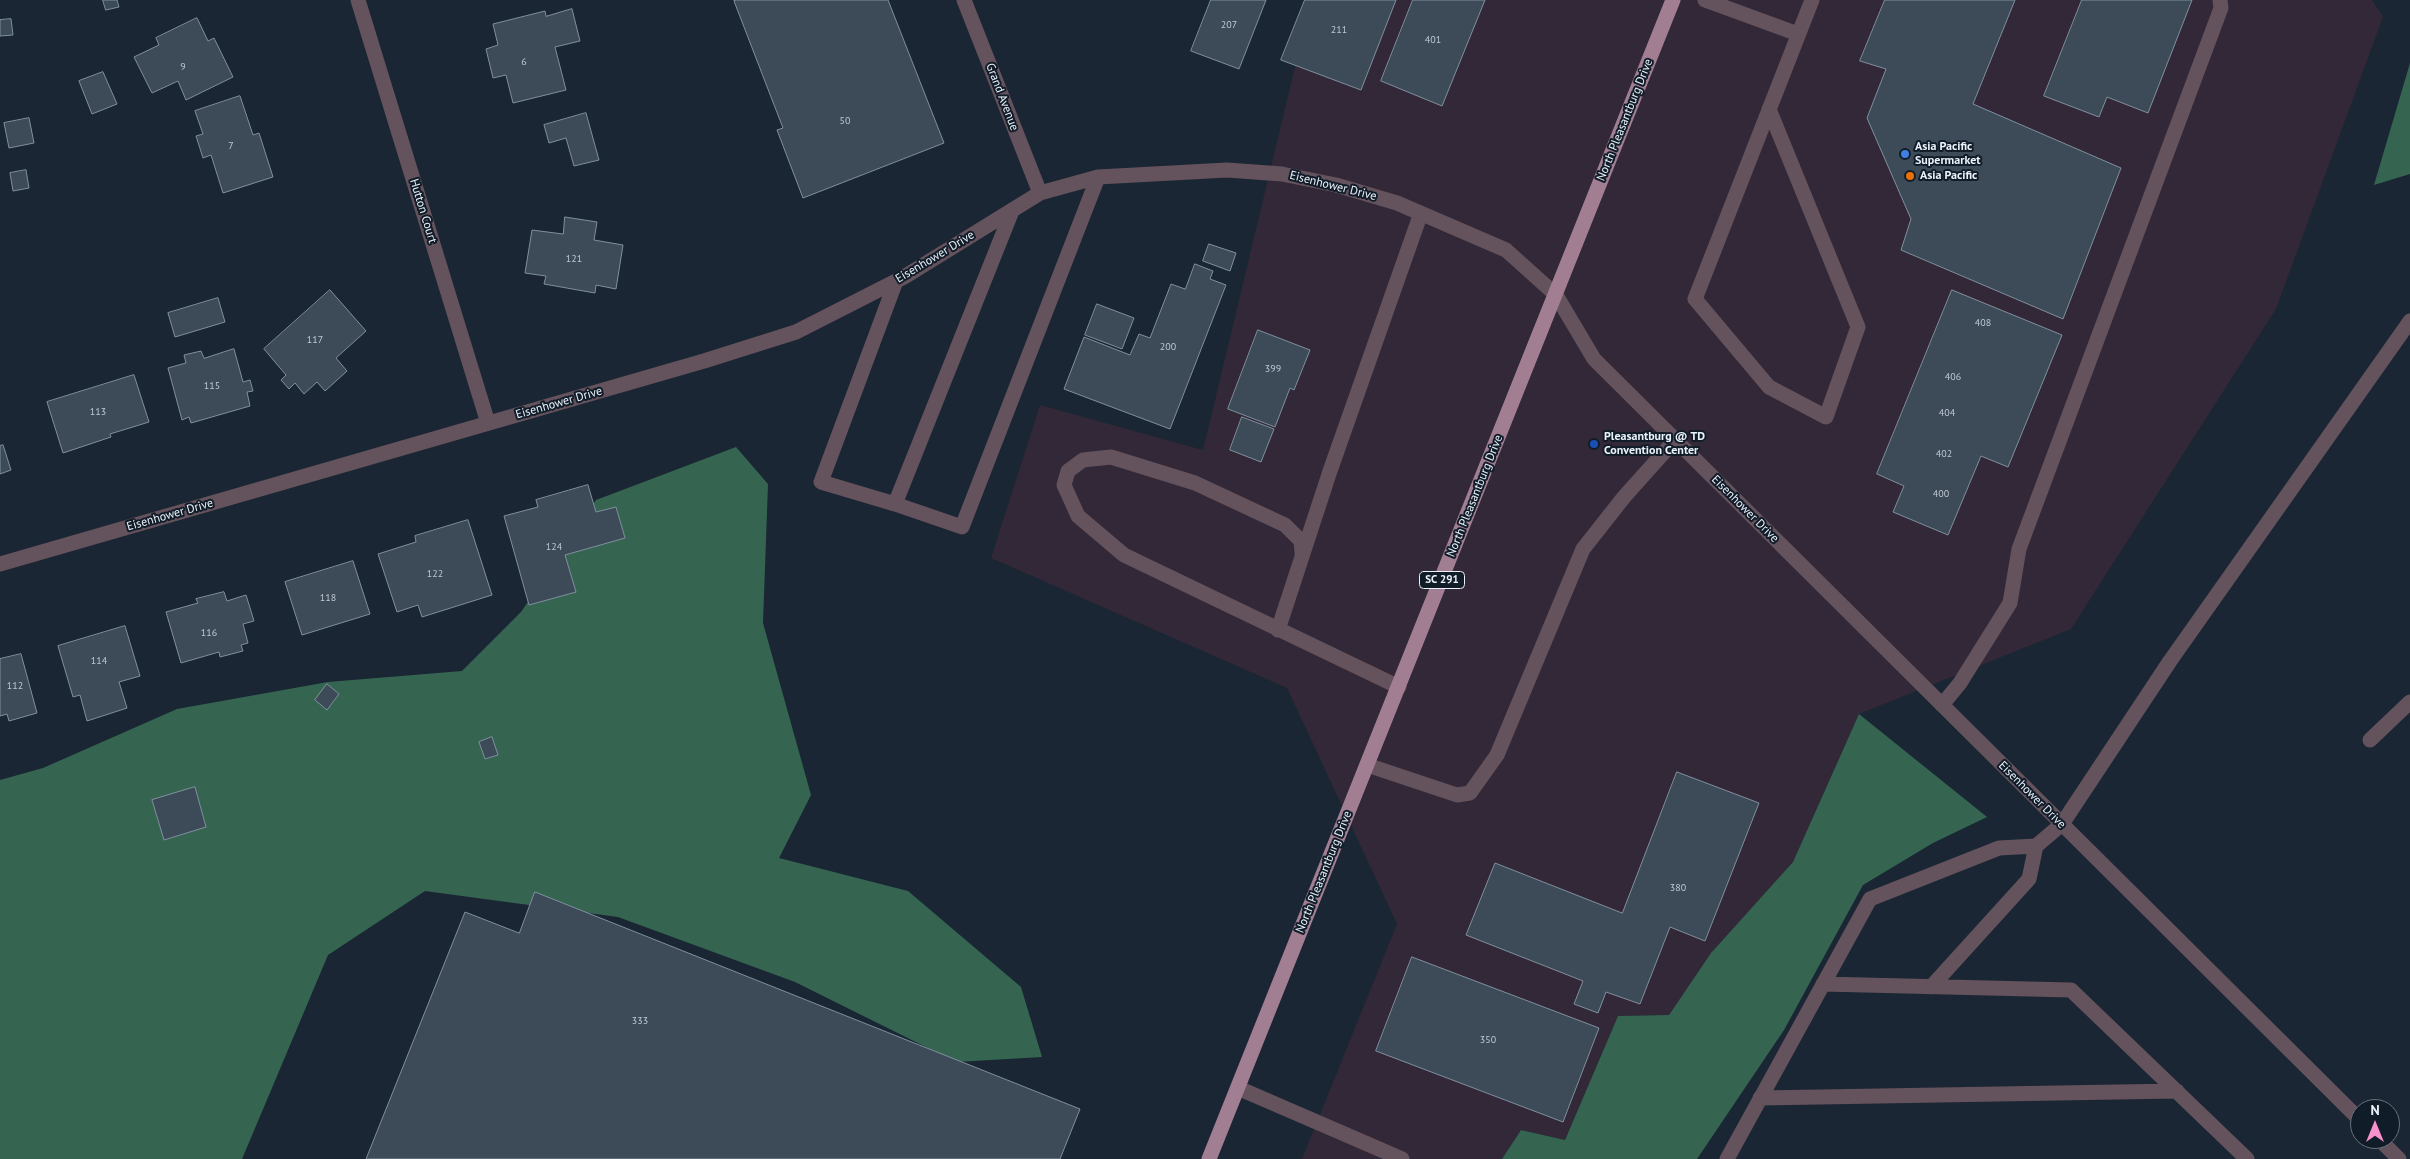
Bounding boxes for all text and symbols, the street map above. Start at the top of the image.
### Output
house number: 207 [1221,19,1237,31]
house number: 211 [1331,24,1347,36]
house number: 401 [1425,34,1441,46]
house number: 6 [521,56,527,68]
street label: North Pleasantburg Drive [1594,57,1656,183]
house number: 9 [180,61,186,73]
street label: Grand Avenue [983,61,1021,133]
house number: 50 [840,115,850,127]
house number: 7 [228,140,234,152]
place label: Asia Pacific Supermarket [1915,140,1980,168]
marker: Asia Pacific Supermarket [1899,148,1911,160]
street label: Eisenhower Drive [1288,168,1378,204]
place label: Asia Pacific [1920,169,1977,183]
marker: Asia Pacific [1904,170,1916,182]
street label: Hutton Court [406,177,440,245]
street label: Eisenhower Drive [893,228,977,286]
house number: 121 [566,253,582,265]
house number: 408 [1975,317,1991,329]
house number: 117 [307,334,323,346]
house number: 200 [1160,341,1176,353]
house number: 399 [1265,363,1281,375]
house number: 406 [1945,371,1961,383]
house number: 115 [204,380,220,392]
street label: Eisenhower Drive [514,384,604,422]
house number: 113 [90,406,106,418]
house number: 404 [1939,407,1955,419]
place label: Pleasantburg @ TD Convention Center [1604,430,1705,458]
street label: North Pleasantburg Drive [1444,433,1506,559]
marker: Pleasantburg @ TD Convention Center [1588,438,1600,450]
house number: 402 [1936,448,1952,460]
street label: Eisenhower Drive [1708,472,1782,546]
house number: 400 [1933,488,1949,500]
street label: Eisenhower Drive [125,496,215,534]
house number: 124 [546,541,562,553]
house number: 122 [427,568,443,580]
road number: SC 291 [1420,572,1464,588]
house number: 118 [320,592,336,604]
house number: 116 [201,627,217,639]
house number: 114 [91,655,107,667]
house number: 112 [7,680,23,692]
street label: Eisenhower Drive [1995,758,2069,832]
street label: North Pleasantburg Drive [1293,809,1355,935]
house number: 380 [1670,882,1686,894]
house number: 333 [632,1015,648,1027]
house number: 350 [1480,1034,1496,1046]
north arrow [2350,1099,2400,1149]
text: N [2370,1101,2380,1119]

